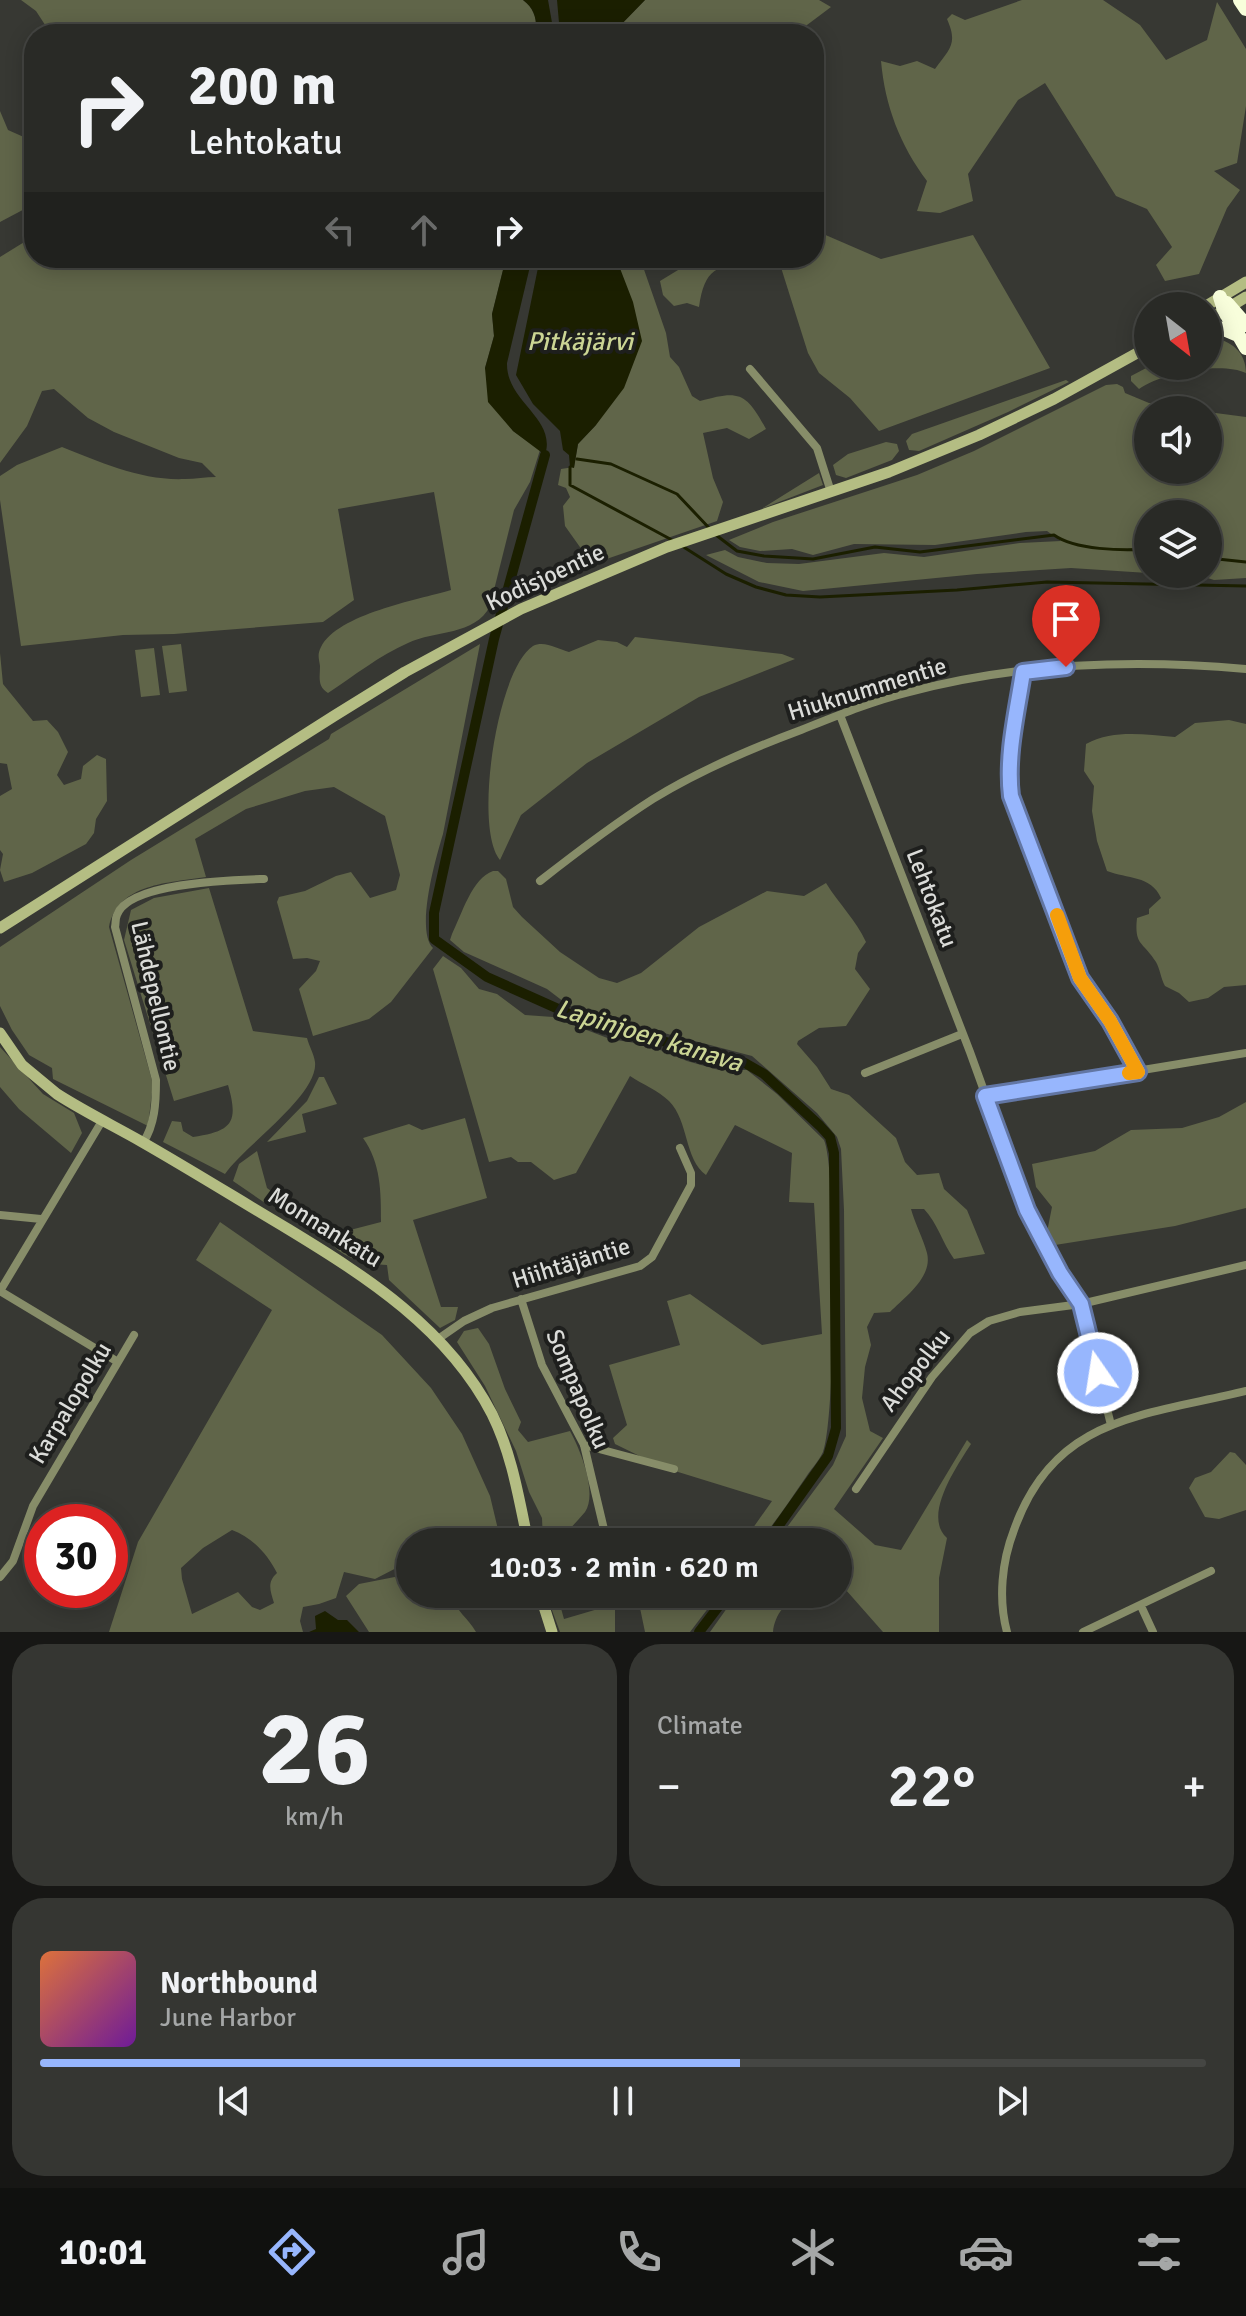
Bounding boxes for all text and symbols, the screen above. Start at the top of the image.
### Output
text: 200 m [188,51,336,120]
icon: right [56,56,160,160]
text: Lehtokatu [188,120,343,165]
icon: left [318,208,362,252]
icon: ahead [402,208,446,252]
icon: right [486,208,530,252]
north arrow [1134,292,1222,380]
map controls [1134,292,1222,588]
water label: Pitkäjärvi [527,326,636,358]
button: sound [1134,396,1222,484]
button: layers [1134,500,1222,588]
street label: Kodisjoentie [481,536,609,618]
pin [1032,585,1100,667]
icon: arrive [1044,597,1088,641]
street label: Hiuknummentie [784,651,950,727]
street label: Lehtokatu [900,844,964,952]
street label: Lähdepellontie [124,918,188,1074]
water label: Lapinjoen kanava [552,992,747,1080]
street label: Monnankatu [262,1180,388,1274]
street label: Hiihtäjäntie [508,1231,634,1295]
street label: Ahopolku [873,1322,957,1418]
street label: Sompapolku [539,1325,617,1453]
position arrow [1056,1331,1140,1415]
street label: Karpalopolku [22,1337,118,1469]
speed limit sign: 30 [24,1504,128,1608]
text: 10:03 · 2 min · 620 m [489,1549,759,1586]
text: 26 [258,1685,371,1813]
text: Climate [657,1710,743,1742]
text: 22° [888,1750,975,1824]
text: − [657,1760,681,1814]
text: + [1182,1760,1206,1814]
text: km/h [285,1801,344,1833]
text: Northbound [160,1965,318,2002]
text: June Harbor [160,2002,296,2034]
icon: previous [212,2079,256,2123]
icon: pause [601,2079,645,2123]
icon: next [990,2079,1034,2123]
icon: directions [264,2224,320,2280]
icon: music [438,2224,494,2280]
icon: phone [611,2224,667,2280]
icon: climate [785,2224,841,2280]
icon: car [958,2224,1014,2280]
icon: filters [1131,2224,1187,2280]
text: 10:01 [59,2230,147,2275]

